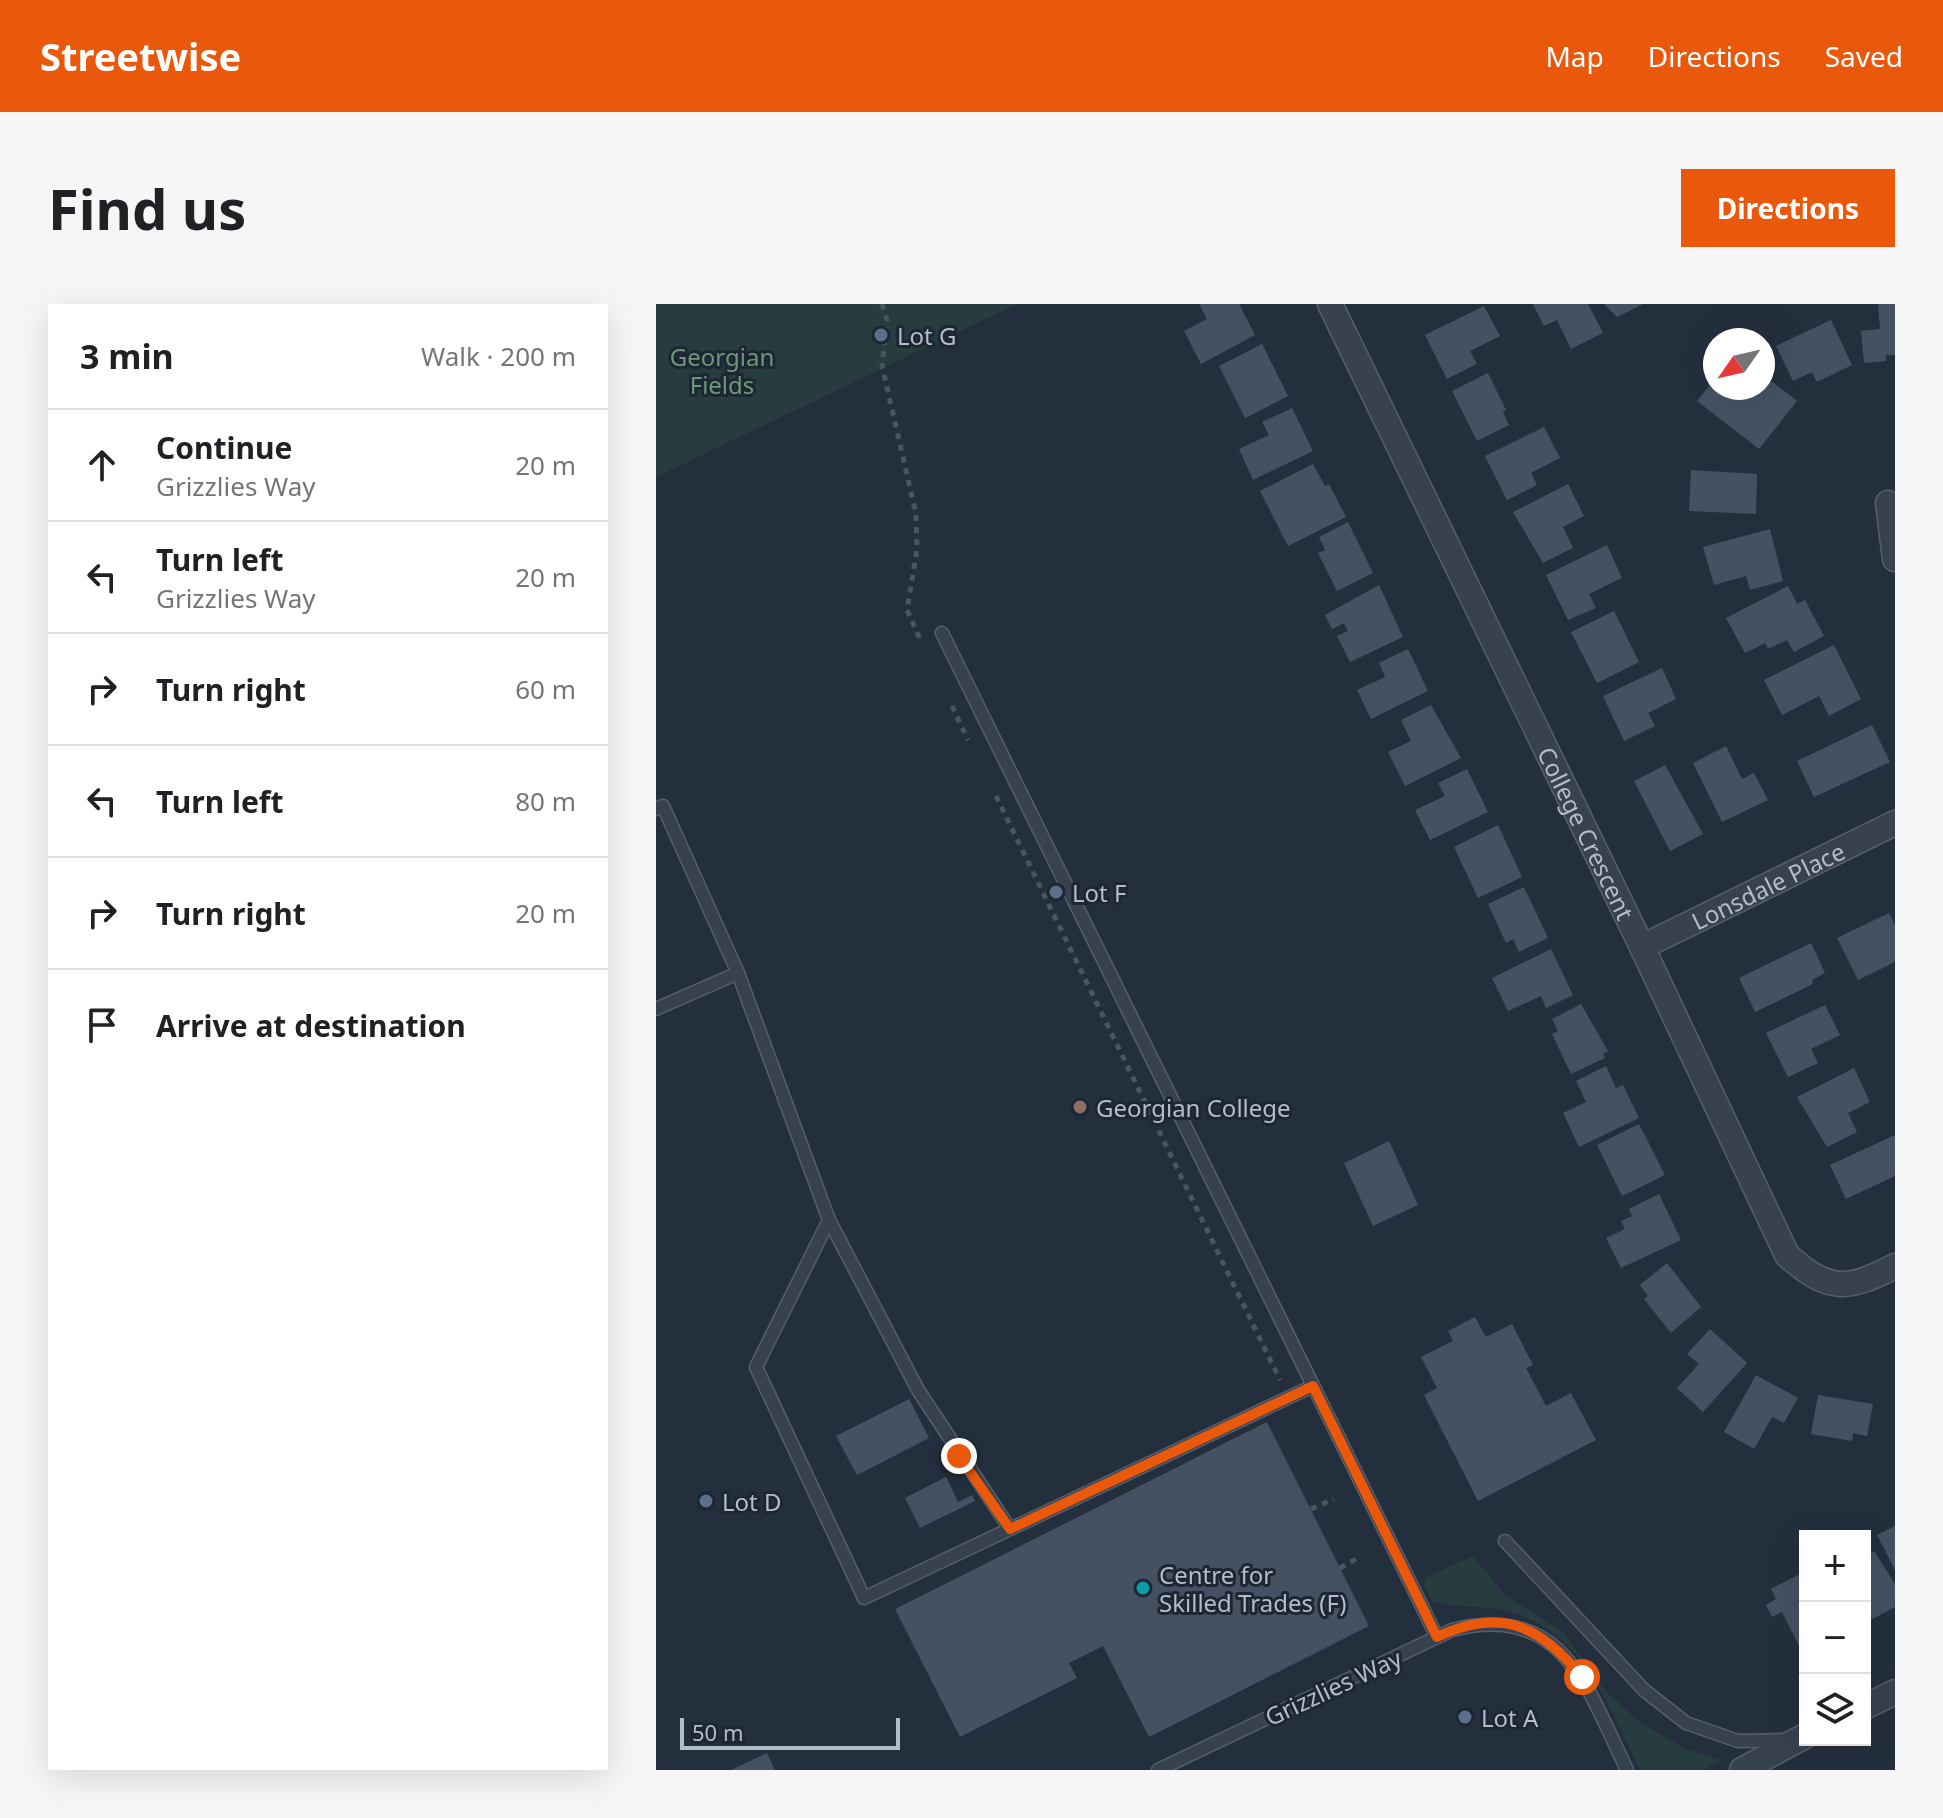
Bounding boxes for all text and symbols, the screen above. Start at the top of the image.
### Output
text: Streetwise [40,30,241,82]
text: Map [1545,37,1604,75]
text: Directions [1648,37,1781,75]
text: Saved [1825,37,1903,75]
button: Directions [1681,169,1895,247]
text: Find us [48,170,246,246]
place label: Lot G [897,319,956,352]
marker: Lot G [872,326,890,344]
north arrow [1703,328,1775,400]
text: 3 min [80,333,174,379]
text: Walk · 200 m [421,338,576,374]
park label: Georgian Fields [670,340,774,401]
text: Continue [156,427,292,468]
icon: ahead [80,443,124,487]
text: 20 m [515,447,576,483]
text: Grizzlies Way [156,468,316,504]
text: Turn left [156,539,284,580]
icon: left [80,555,124,599]
text: 20 m [515,559,576,595]
text: Grizzlies Way [156,580,316,616]
icon: right [80,667,124,711]
text: Turn right [156,669,306,710]
text: 60 m [515,671,576,707]
street label: College Crescent [1531,741,1643,925]
icon: left [80,779,124,823]
text: Turn left [156,781,284,822]
text: 80 m [515,783,576,819]
street label: Lonsdale Place [1685,834,1850,937]
place label: Lot F [1072,876,1126,909]
marker: Lot F [1047,883,1065,901]
icon: right [80,891,124,935]
text: Turn right [156,893,306,934]
text: 20 m [515,895,576,931]
icon: arrive [80,1003,124,1047]
text: Arrive at destination [156,1005,466,1046]
place label: Georgian College [1096,1091,1291,1124]
marker: Georgian College [1071,1098,1089,1116]
route end [941,1438,977,1474]
place label: Lot D [722,1485,782,1518]
marker: Lot D [697,1492,715,1510]
map controls [1799,1530,1871,1746]
button: + [1799,1530,1871,1602]
place label: Centre for Skilled Trades (F) [1159,1558,1347,1619]
marker: Centre for Skilled Trades (F) [1134,1579,1152,1597]
button: − [1799,1602,1871,1674]
street label: Grizzlies Way [1259,1641,1407,1733]
route start [1564,1659,1600,1695]
button: layers [1799,1674,1871,1746]
place label: Lot A [1481,1701,1539,1734]
marker: Lot A [1456,1708,1474,1726]
scale bar [680,1714,900,1750]
text: 50 m [692,1717,743,1747]

